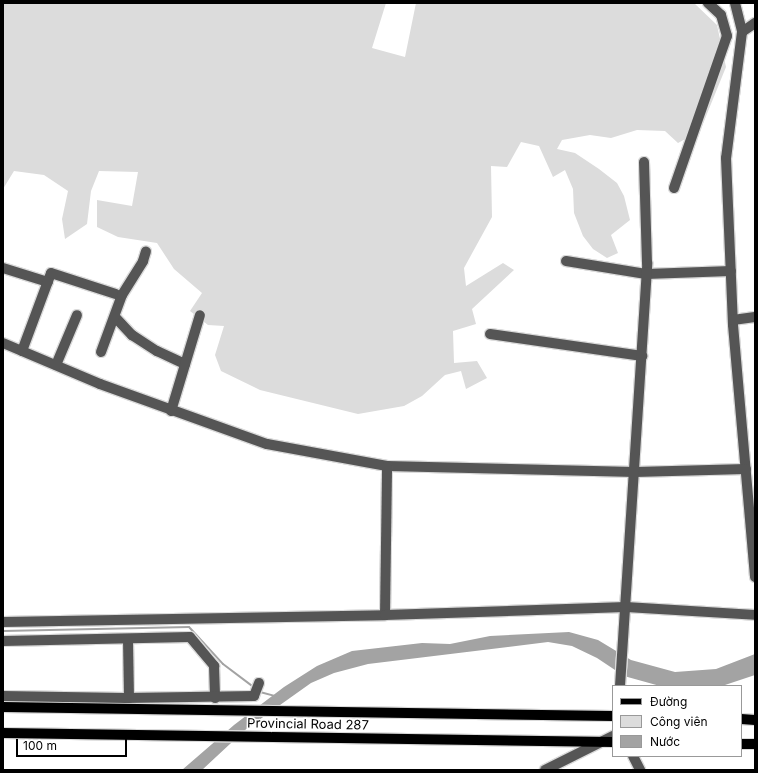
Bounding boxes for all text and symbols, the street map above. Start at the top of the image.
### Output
legend [612,685,742,757]
text: Đường [650,694,687,709]
text: Công viên [650,714,708,729]
street label: Provincial Road 287 [247,715,369,733]
scale bar [18,731,129,757]
text: Nước [650,734,680,749]
text: 100 m [23,738,57,753]

